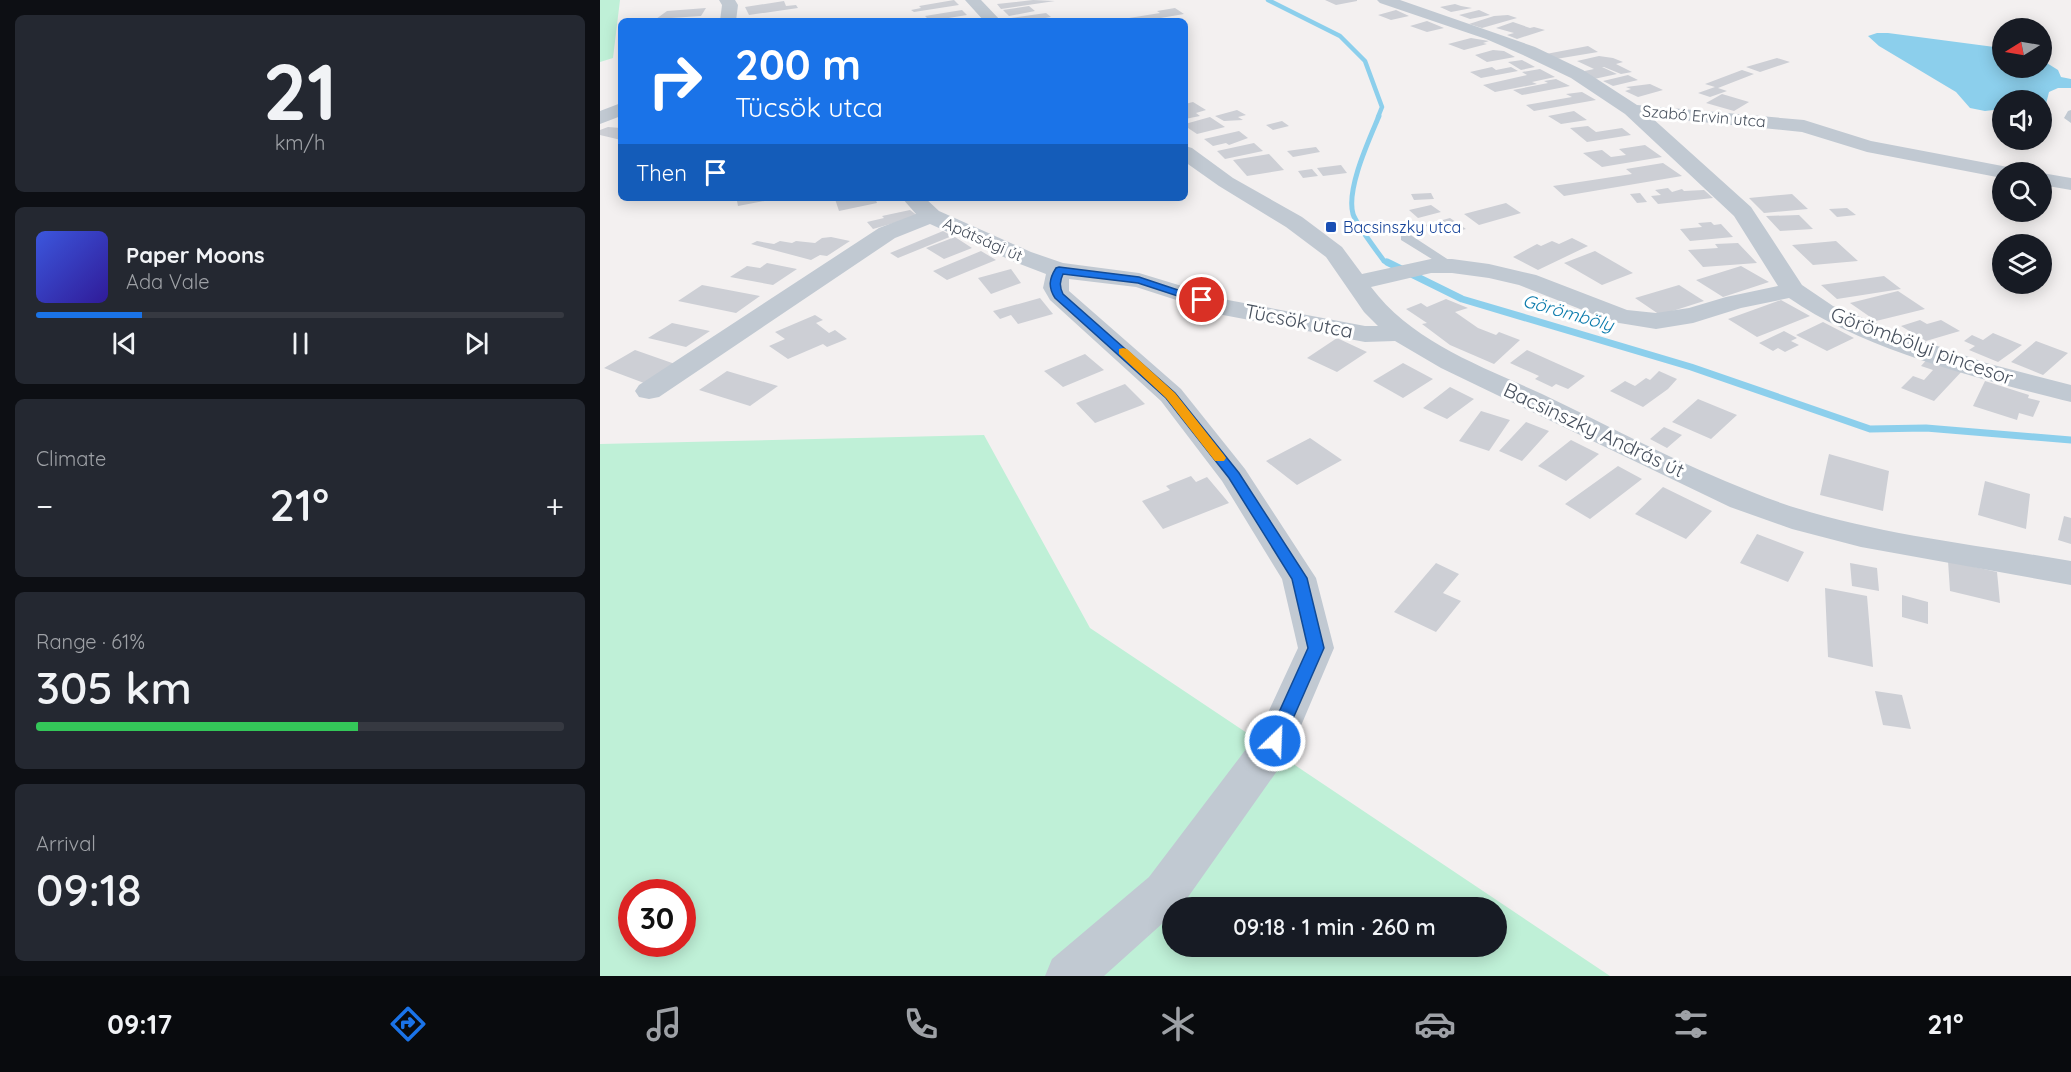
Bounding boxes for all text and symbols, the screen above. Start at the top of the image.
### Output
north arrow [1992,18,2052,78]
map controls [1992,18,2052,294]
text: 200 m [735,38,861,91]
text: 21 [263,42,337,140]
icon: right [636,42,714,120]
text: Tücsök utca [735,90,883,124]
button: sound [1992,90,2052,150]
street label: Szabó Ervin utca [1641,101,1767,131]
text: km/h [275,130,325,155]
icon: arrive [699,156,732,189]
text: Then [636,159,687,187]
button: search [1992,162,2052,222]
street label: Apátsági út [940,213,1026,265]
place label: Bacsinszky utca [1343,217,1461,237]
marker: Bacsinszky utca [1324,220,1338,234]
button: layers [1992,234,2052,294]
text: Paper Moons [126,241,265,269]
text: Ada Vale [126,269,210,294]
pin [1176,274,1227,325]
icon: arrive [1185,283,1218,316]
water label: Görömböly [1520,289,1618,337]
street label: Tücsök utca [1243,298,1355,343]
street label: Görömbölyi pincesor [1828,301,2017,390]
icon: previous [108,327,141,360]
icon: pause [284,327,317,360]
icon: next [460,327,493,360]
street label: Bacsinszky András út [1500,377,1689,482]
text: Climate [36,446,106,471]
text: 21° [270,476,329,532]
text: − [36,485,53,526]
text: + [545,485,564,526]
text: Range · 61% [36,629,145,654]
text: 305 km [36,659,192,715]
position arrow [1243,709,1307,773]
text: Arrival [36,831,96,856]
text: 09:18 [36,861,142,917]
speed limit sign: 30 [618,879,696,957]
text: 09:18 · 1 min · 260 m [1233,913,1436,941]
icon: directions [387,1003,429,1045]
icon: music [643,1003,685,1045]
icon: phone [900,1003,942,1045]
icon: climate [1157,1003,1199,1045]
icon: car [1414,1003,1456,1045]
icon: filters [1670,1003,1712,1045]
text: 09:17 [107,1007,172,1041]
text: 21° [1927,1007,1964,1041]

